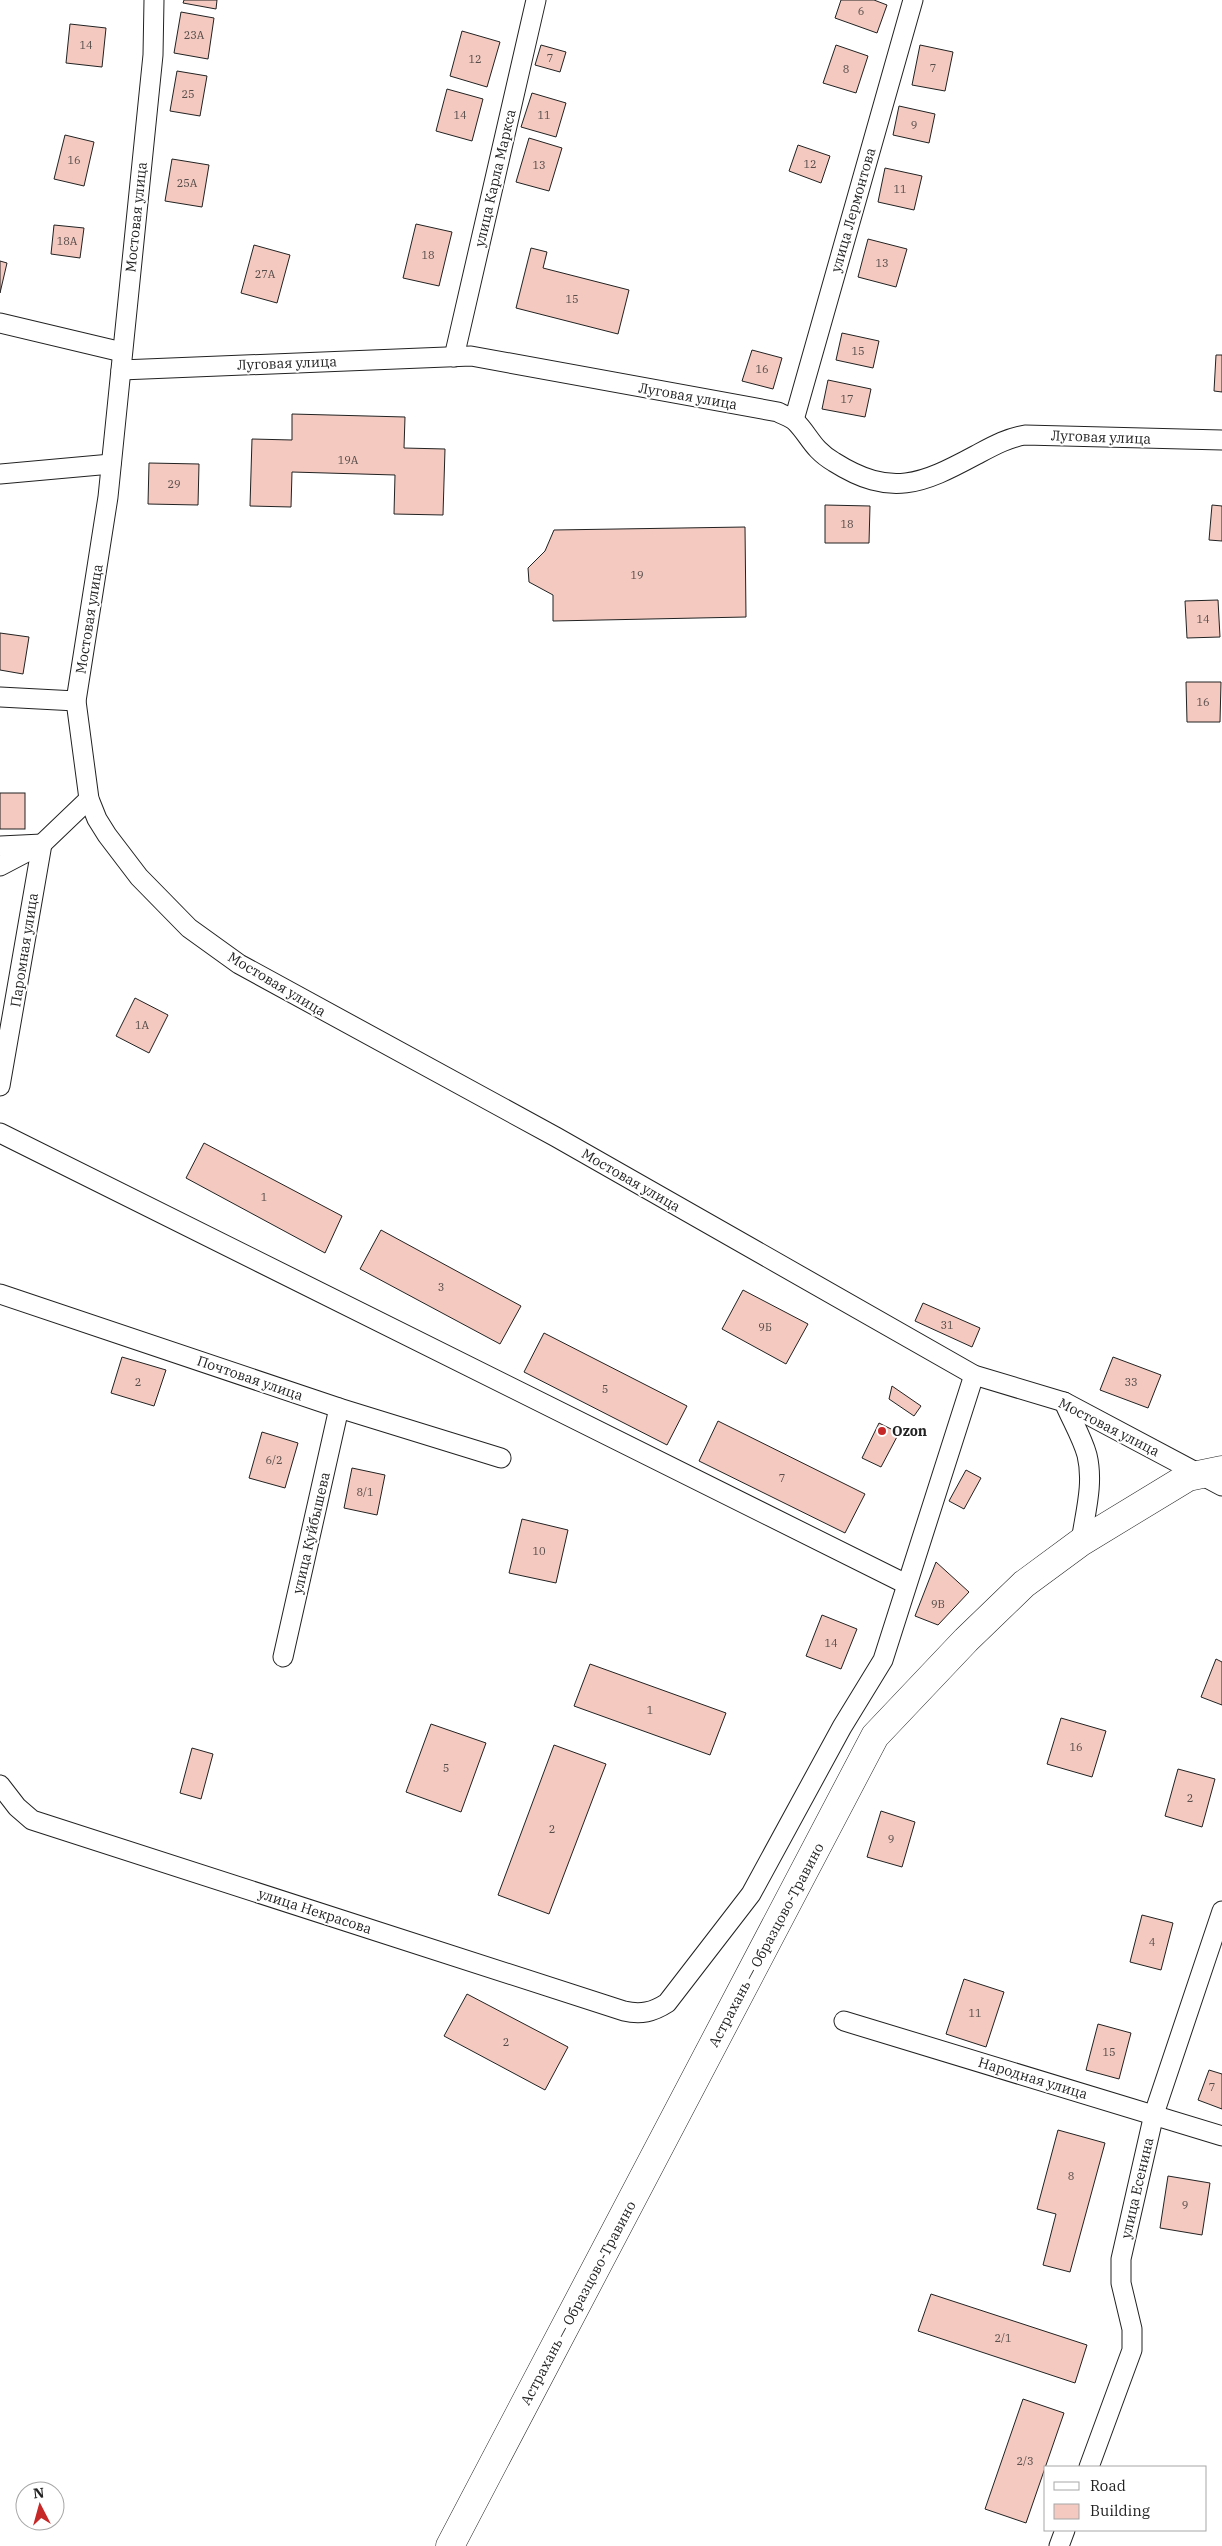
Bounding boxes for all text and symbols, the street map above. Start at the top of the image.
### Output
house number: 6 [858,4,864,18]
house number: 23А [184,28,205,42]
house number: 14 [79,38,93,52]
house number: 7 [547,51,553,65]
house number: 12 [468,52,482,66]
house number: 7 [930,61,936,75]
house number: 8 [843,62,849,76]
house number: 25 [181,87,195,101]
street label: улица Карла Маркса [470,107,520,249]
house number: 14 [453,108,467,122]
house number: 11 [537,108,551,122]
house number: 9 [911,118,917,132]
street label: улица Лермонтова [827,145,879,274]
house number: 16 [67,153,81,167]
house number: 12 [803,157,817,171]
house number: 13 [532,158,546,172]
street label: Мостовая улица [121,161,151,273]
house number: 25А [177,176,198,190]
house number: 11 [893,182,907,196]
house number: 18А [57,234,78,248]
house number: 18 [421,248,435,262]
house number: 13 [875,256,889,270]
house number: 27А [255,267,276,281]
house number: 15 [565,292,579,306]
house number: 15 [851,344,865,358]
street label: Луговая улица [237,352,338,374]
house number: 16 [755,362,769,376]
street label: Луговая улица [637,378,739,414]
house number: 17 [840,392,854,406]
street label: Луговая улица [1051,426,1152,448]
house number: 19А [338,453,359,467]
house number: 29 [167,477,181,491]
house number: 18 [840,517,854,531]
street label: Мостовая улица [71,562,107,675]
house number: 19 [630,568,644,582]
house number: 14 [1196,612,1210,626]
house number: 16 [1196,695,1210,709]
street label: Паромная улица [6,891,42,1008]
street label: Мостовая улица [225,948,330,1020]
house number: 1А [135,1018,150,1032]
street label: Мостовая улица [578,1144,684,1216]
house number: 1 [261,1190,267,1204]
house number: 3 [438,1280,444,1294]
house number: 31 [940,1318,954,1332]
house number: 9Б [758,1320,772,1334]
street label: Почтовая улица [195,1351,306,1405]
house number: 2 [135,1375,141,1389]
house number: 33 [1124,1375,1138,1389]
house number: 5 [602,1382,608,1396]
street label: Мостовая улица [1055,1394,1163,1460]
place label: Ozon [892,1422,927,1440]
marker: Ozon [876,1425,888,1437]
house number: 6/2 [265,1453,283,1467]
street label: улица Куйбышева [288,1470,334,1596]
house number: 7 [779,1471,785,1485]
house number: 8/1 [356,1485,374,1499]
house number: 10 [532,1544,546,1558]
house number: 9В [931,1597,945,1611]
house number: 14 [824,1636,838,1650]
house number: 1 [647,1703,653,1717]
house number: 16 [1069,1740,1083,1754]
house number: 5 [443,1761,449,1775]
house number: 2 [1187,1791,1193,1805]
house number: 2 [549,1822,555,1836]
house number: 9 [888,1832,894,1846]
street label: Астрахань — Образцово-Травино [704,1840,828,2050]
street label: улица Некрасова [256,1884,374,1938]
house number: 4 [1149,1935,1156,1949]
house number: 11 [968,2006,982,2020]
house number: 2 [503,2035,509,2049]
house number: 15 [1102,2045,1116,2059]
street label: Народная улица [976,2053,1090,2103]
house number: 7 [1209,2080,1215,2094]
street label: улица Есенина [1117,2135,1157,2240]
house number: 8 [1068,2169,1074,2183]
street label: Астрахань — Образцово-Травино [516,2198,640,2408]
house number: 9 [1182,2198,1188,2212]
house number: 2/1 [994,2331,1012,2345]
house number: 2/3 [1016,2454,1034,2468]
legend [1044,2466,1207,2531]
text: Road [1090,2476,1126,2495]
north arrow [15,2481,65,2531]
text: N [32,2484,45,2503]
text: Building [1090,2501,1150,2520]

